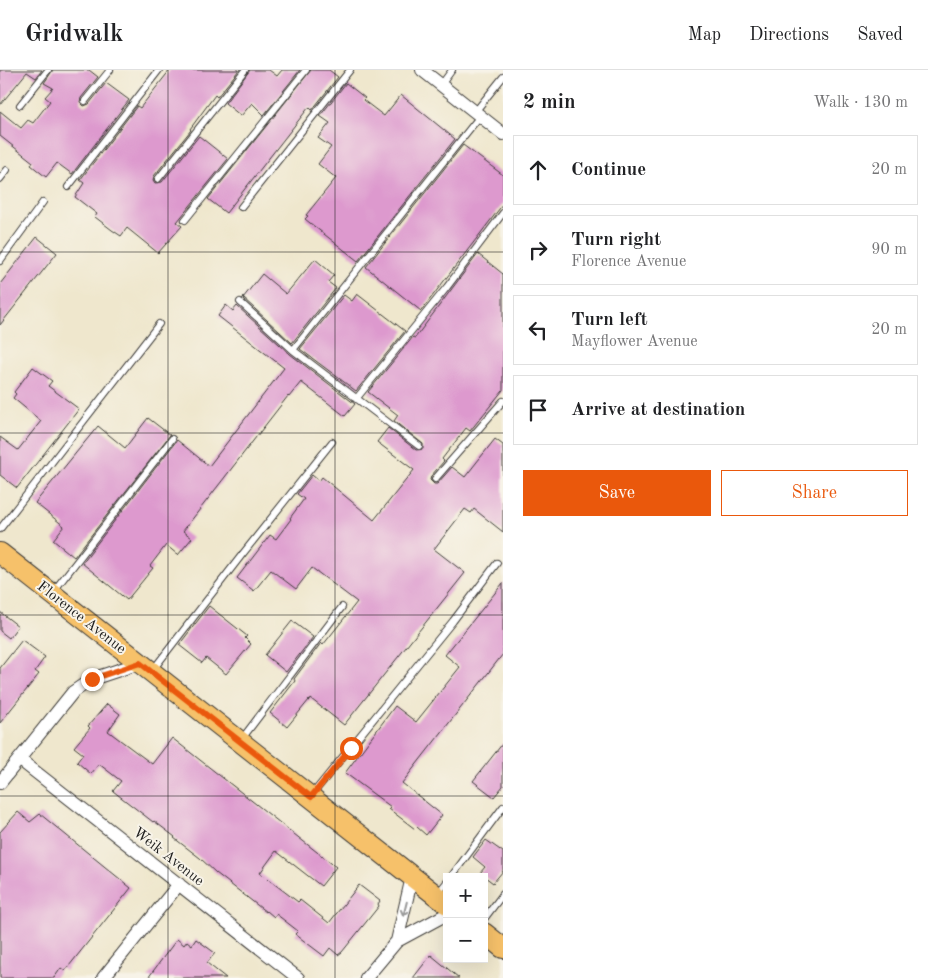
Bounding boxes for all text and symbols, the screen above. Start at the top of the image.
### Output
text: Gridwalk [25,23,123,47]
text: Map [688,26,721,44]
text: Directions [749,26,829,44]
text: Saved [857,26,903,44]
text: 2 min [523,92,576,113]
text: Walk · 130 m [813,95,908,111]
icon: ahead [524,156,552,184]
text: Continue [571,161,646,180]
text: 20 m [871,162,907,178]
text: Turn right [571,231,661,250]
icon: right [524,236,552,264]
text: 90 m [871,242,907,258]
text: Florence Avenue [571,254,686,270]
text: Turn left [571,311,648,330]
icon: left [524,316,552,344]
text: 20 m [871,322,907,338]
text: Mayflower Avenue [571,334,698,350]
icon: arrive [524,396,552,424]
text: Arrive at destination [571,401,745,420]
button: Save [523,470,711,516]
button: Share [721,470,908,516]
street label: Florence Avenue [34,579,128,657]
route end [81,668,104,691]
route start [340,737,363,760]
street label: Weik Avenue [130,825,206,889]
map controls [443,873,488,963]
button: + [443,873,488,918]
one-way arrow [400,900,409,916]
button: − [443,918,488,963]

